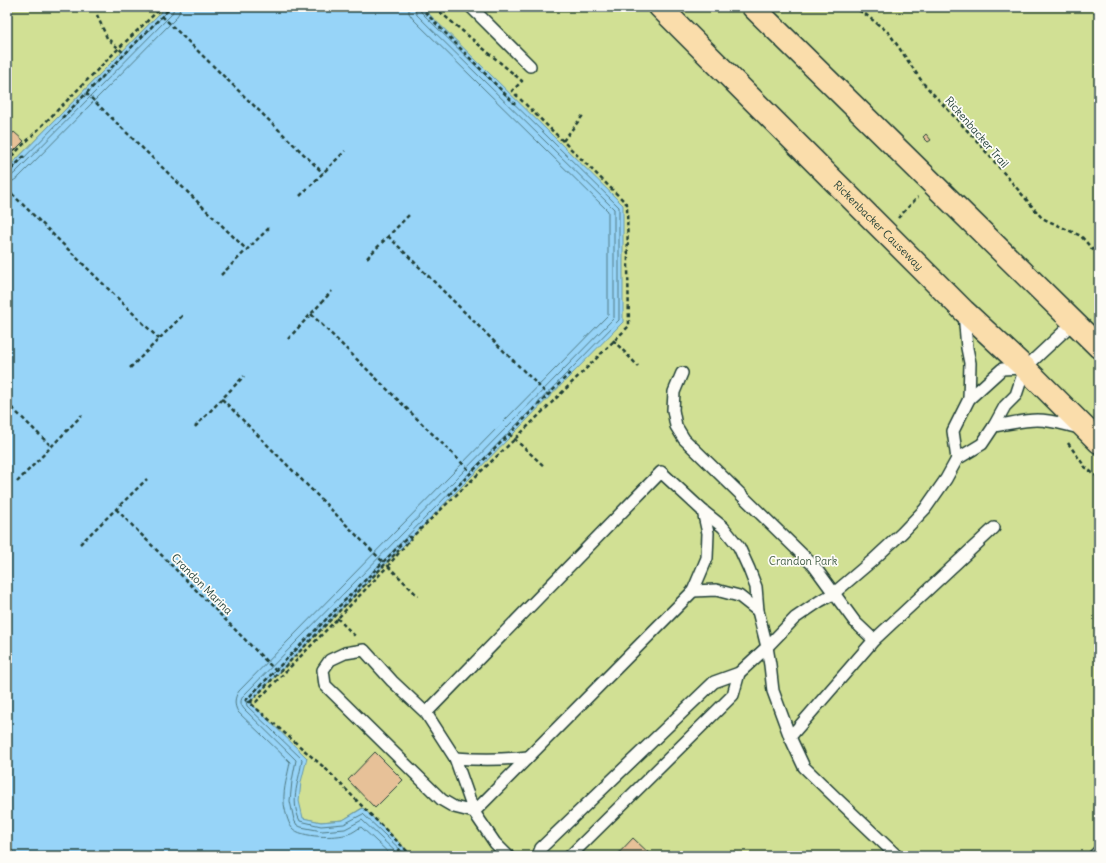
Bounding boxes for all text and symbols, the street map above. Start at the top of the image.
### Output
street label: Rickenbacker Trail [942,93,1012,171]
street label: Rickenbacker Causeway [831,178,926,273]
street label: Crandon Marina [169,551,235,617]
park label: Crandon Park [769,554,838,568]

